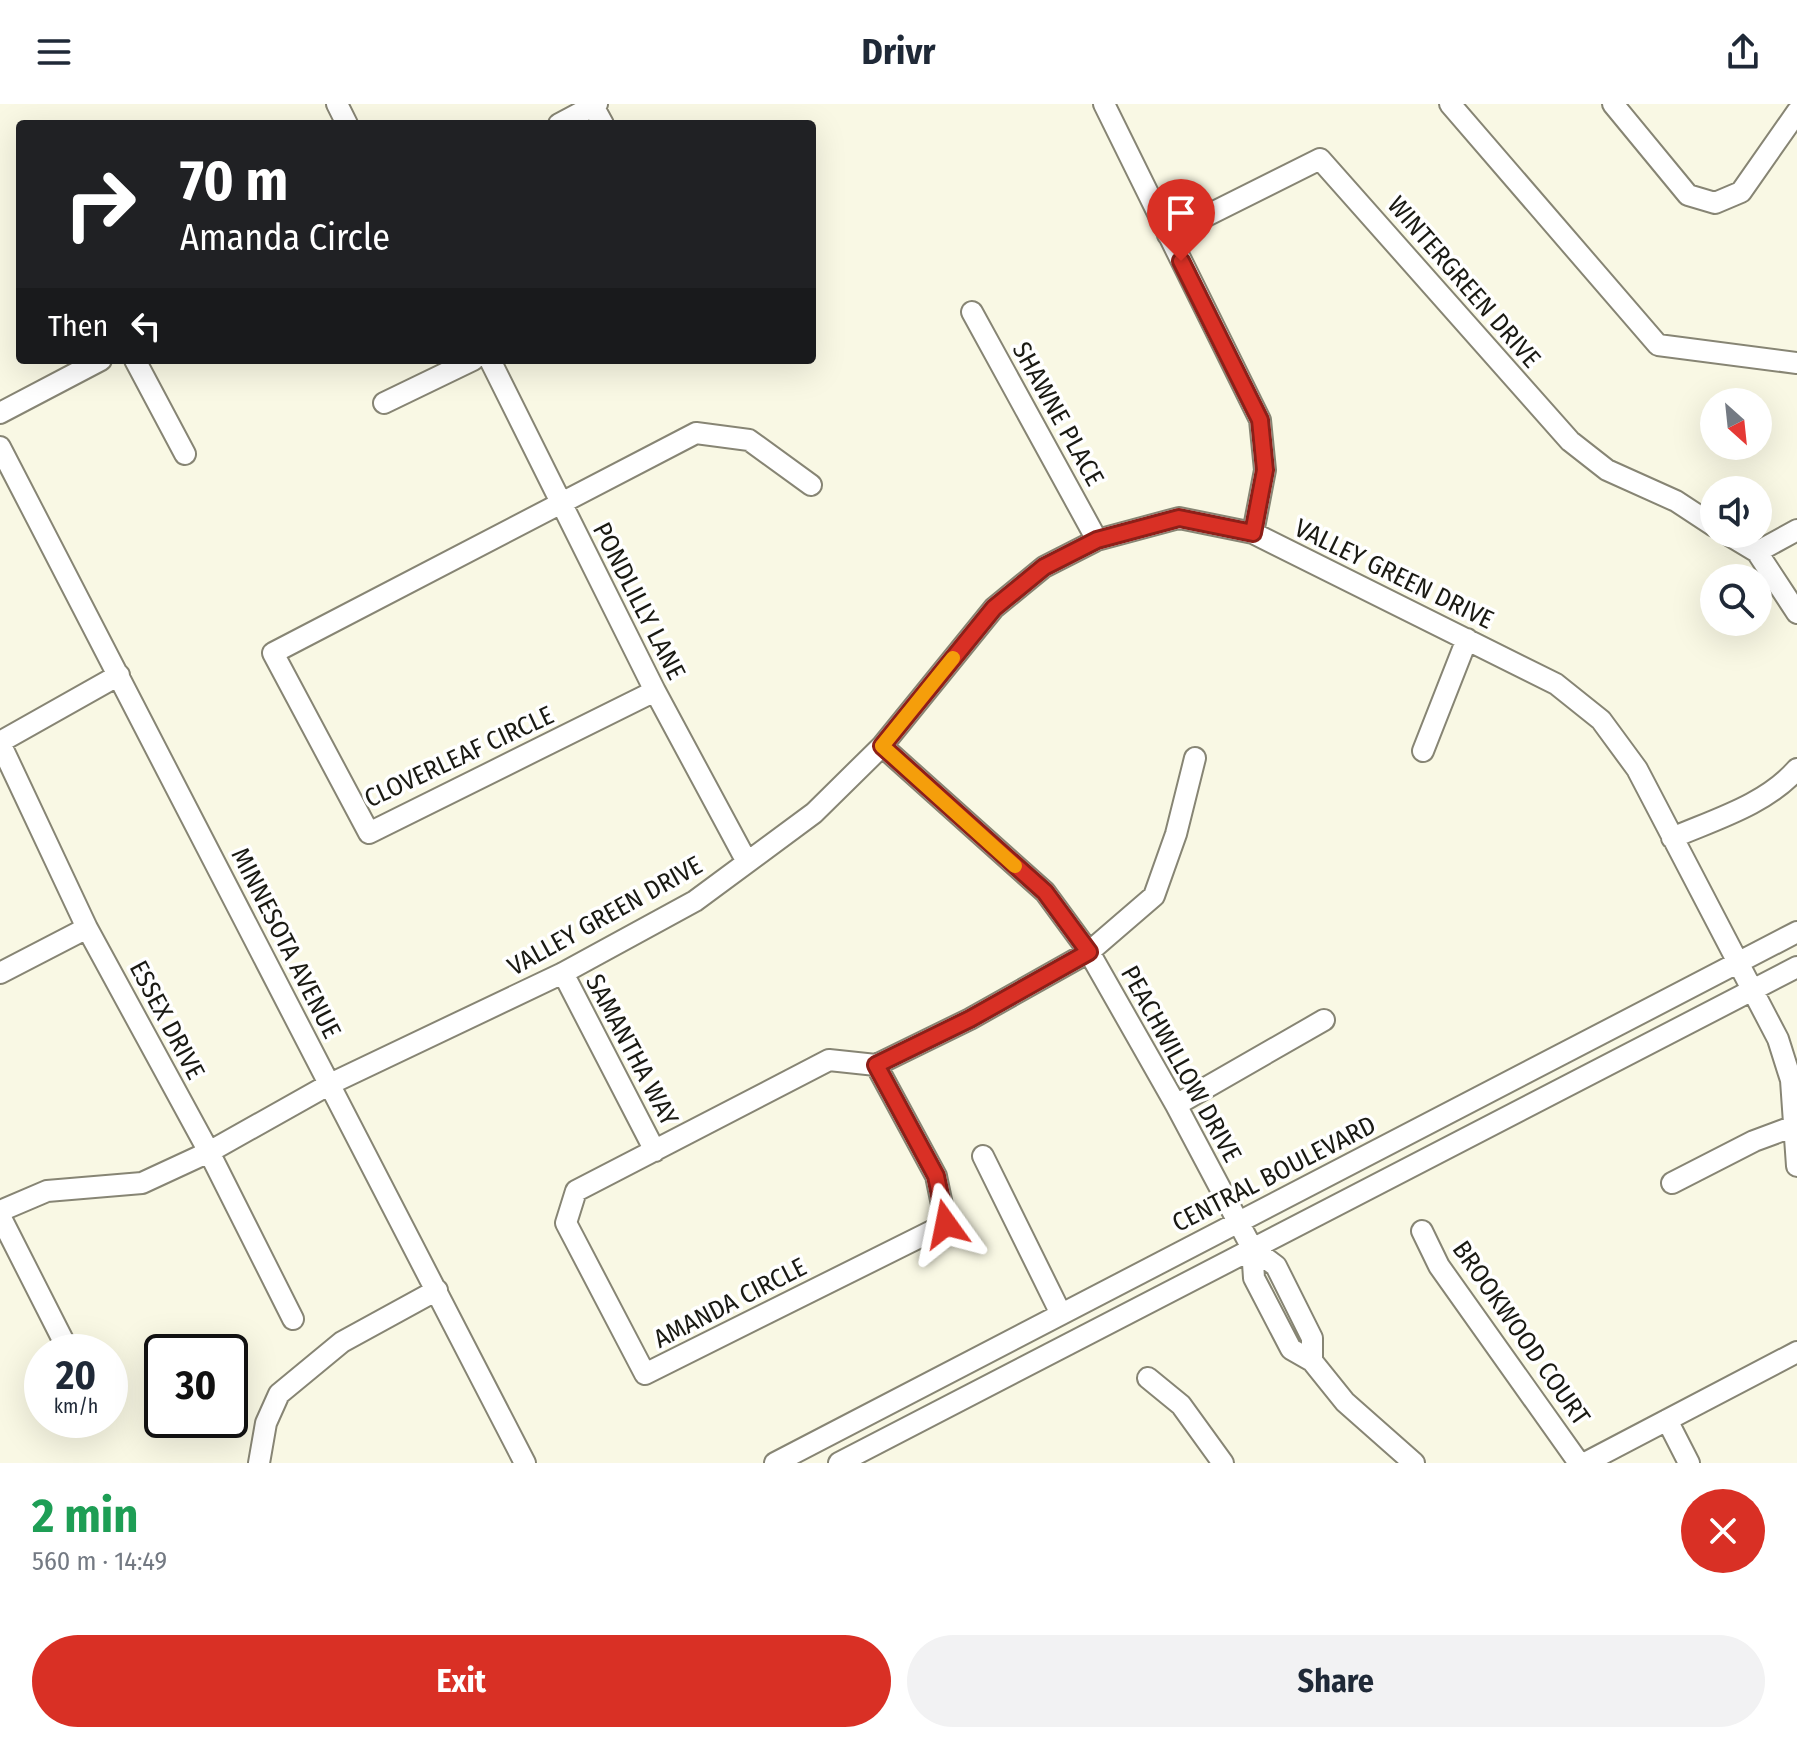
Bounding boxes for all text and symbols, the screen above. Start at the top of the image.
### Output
icon: menu [32,30,76,74]
text: Drivr [861,30,936,74]
icon: share [1721,30,1765,74]
text: 70 m [180,148,288,215]
icon: right [48,152,152,256]
pin [1147,179,1215,261]
street label: WINTERGREEN DRIVE [1381,190,1547,374]
icon: arrive [1159,191,1203,235]
text: Amanda Circle [180,216,390,260]
icon: left [124,304,168,348]
text: Then [48,308,108,344]
street label: SHAWNE PLACE [1006,337,1110,491]
north arrow [1700,388,1772,460]
map controls [1700,388,1772,636]
button: sound [1700,476,1772,548]
street label: VALLEY GREEN DRIVE [1289,512,1499,636]
street label: PONDLILLY LANE [586,517,692,685]
button: search [1700,564,1772,636]
street label: CLOVERLEAF CIRCLE [359,700,559,814]
street label: MINNESOTA AVENUE [225,843,347,1043]
street label: VALLEY GREEN DRIVE [502,850,708,982]
street label: ESSEX DRIVE [123,955,211,1085]
street label: PEACHWILLOW DRIVE [1114,960,1248,1168]
street label: SAMANTHA WAY [579,969,685,1131]
street label: CENTRAL BOULEVARD [1167,1109,1381,1239]
position arrow [904,1182,988,1266]
street label: BROOKWOOD COURT [1446,1235,1596,1431]
street label: AMANDA CIRCLE [649,1251,811,1355]
speed limit sign: 30 [144,1334,248,1438]
text: 20 [56,1352,96,1400]
text: km/h [54,1394,98,1418]
text: 2 min [32,1487,138,1545]
button: close [1681,1489,1765,1573]
text: 560 m · 14:49 [32,1546,167,1577]
button: Exit [32,1635,891,1727]
button: Share [907,1635,1765,1727]

